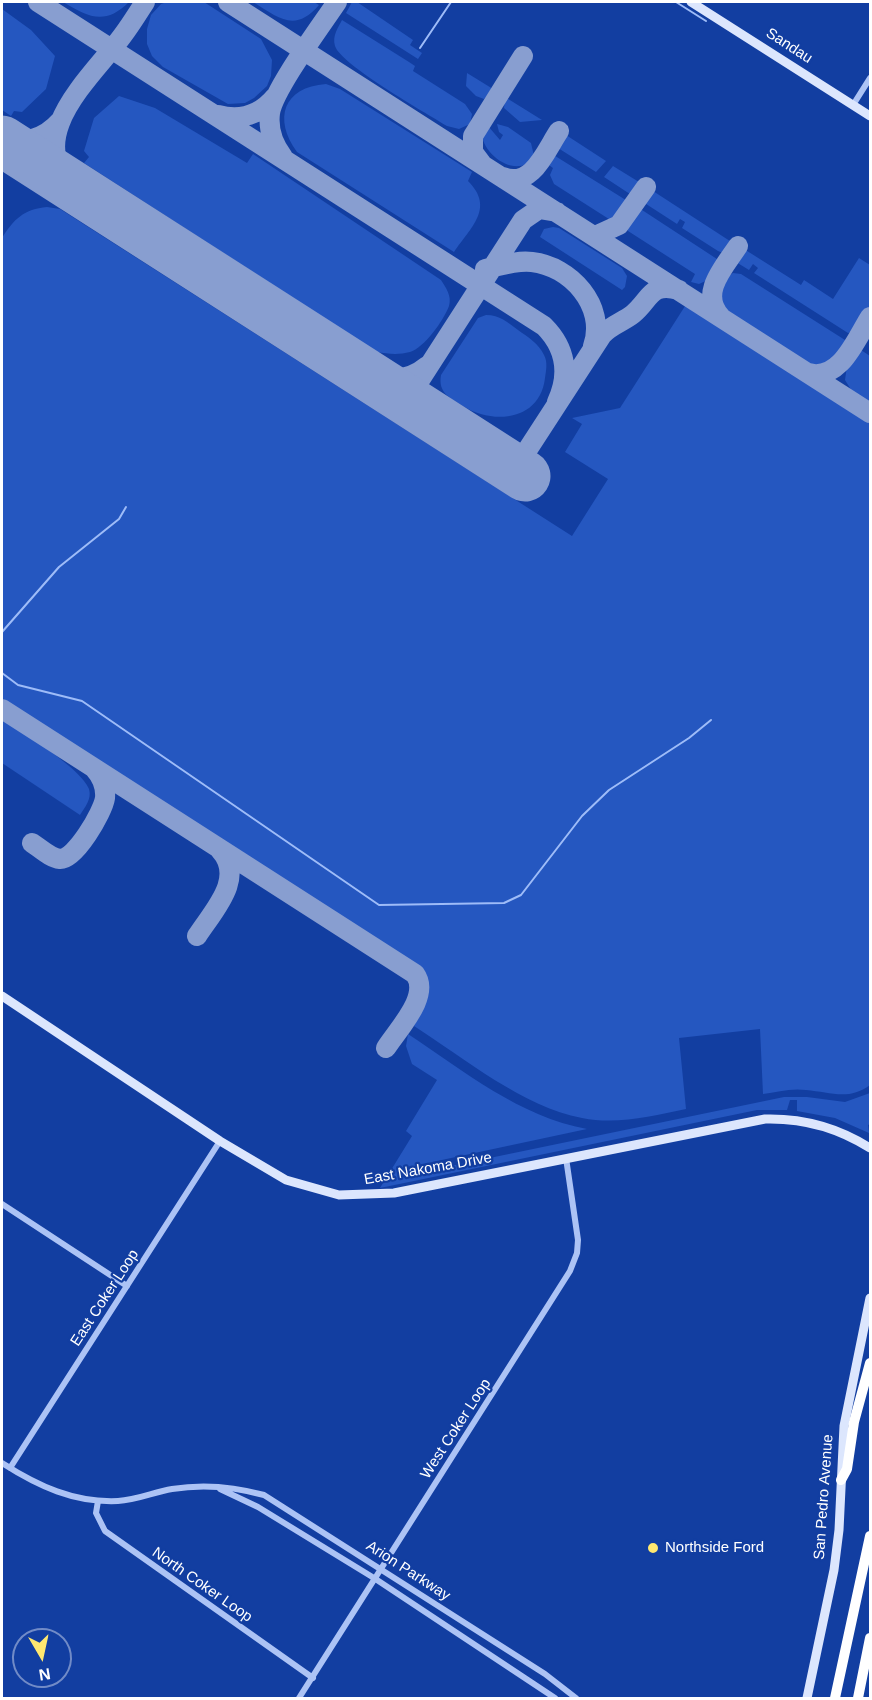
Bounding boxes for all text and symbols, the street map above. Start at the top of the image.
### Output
street label: Sandau [762,24,816,68]
street label: East Nakoma Drive [363,1149,493,1189]
street label: East Coker Loop [67,1246,143,1350]
street label: West Coker Loop [417,1376,495,1482]
street label: San Pedro Avenue [811,1434,837,1560]
street label: Arion Parkway [363,1537,453,1605]
place label: Northside Ford [665,1539,764,1557]
marker: Northside Ford [646,1541,660,1555]
street label: North Coker Loop [148,1544,256,1626]
north arrow [12,1628,72,1688]
text: N [38,1665,52,1684]

